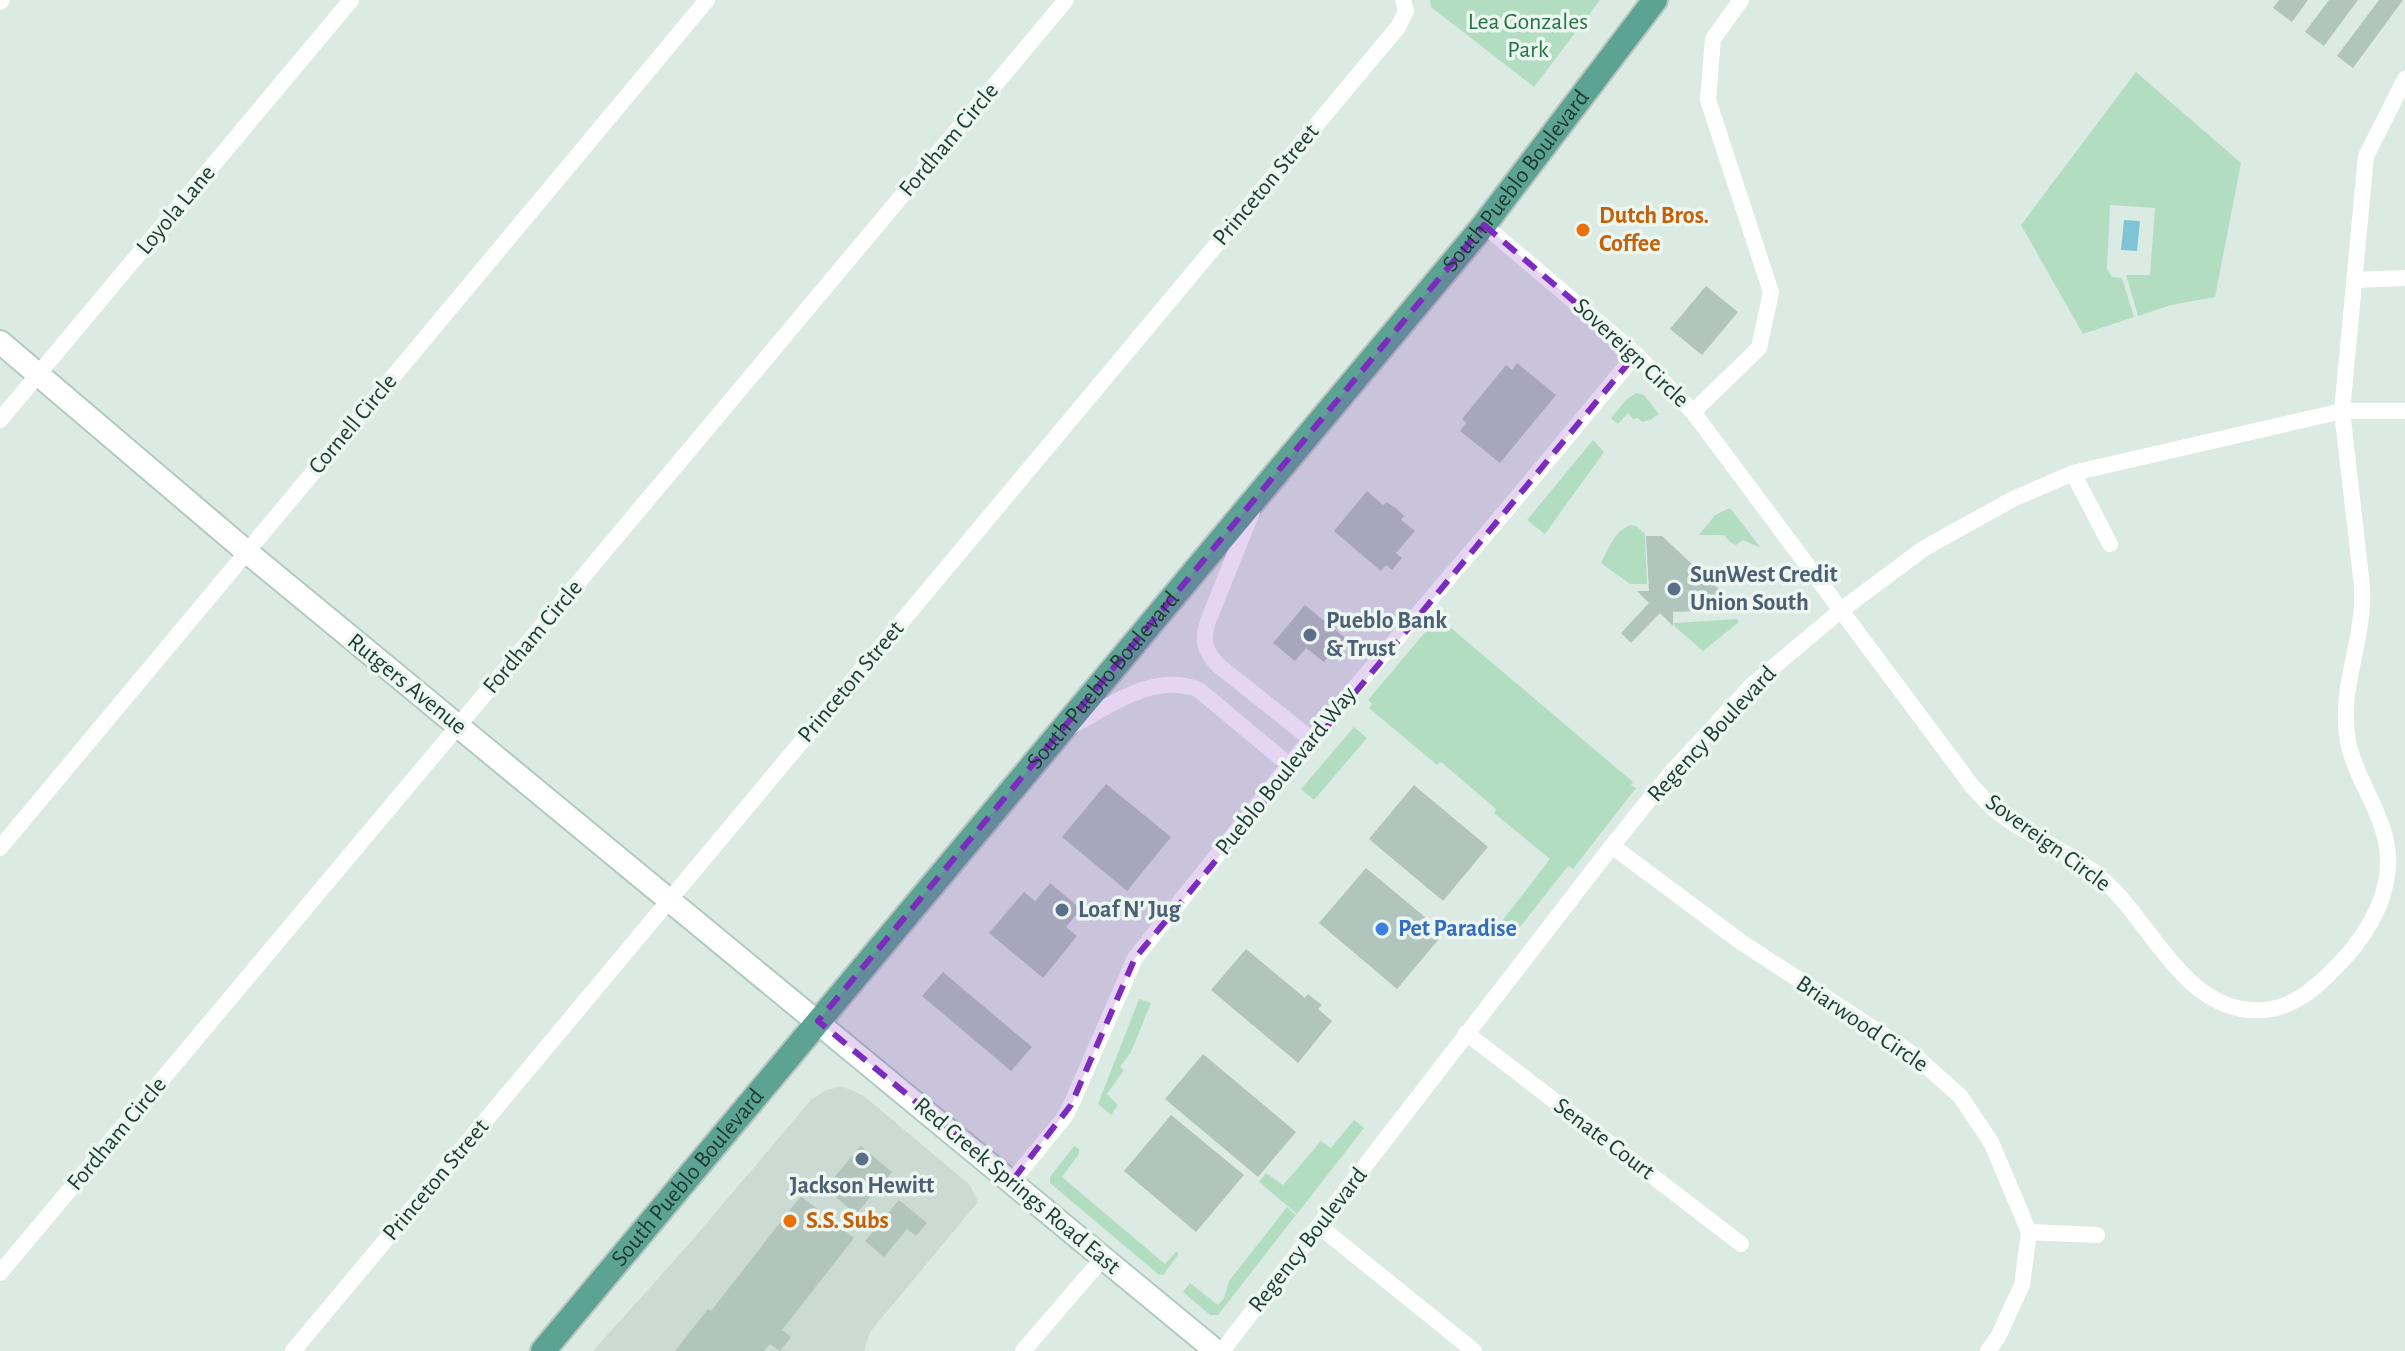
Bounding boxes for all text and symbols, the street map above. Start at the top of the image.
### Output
park label: Lea Gonzales Park [1468,10,1588,62]
street label: Fordham Circle [895,79,1003,201]
street label: South Pueblo Boulevard [1438,86,1594,276]
street label: Princeton Street [1209,120,1324,250]
street label: Loyola Lane [132,161,220,259]
place label: Dutch Bros. Coffee [1599,204,1709,256]
marker: Dutch Bros. Coffee [1574,221,1592,239]
street label: Sovereign Circle [1569,294,1693,412]
street label: Cornell Circle [304,369,402,479]
place label: SunWest Credit Union South [1690,563,1838,615]
street label: Fordham Circle [479,576,587,698]
marker: SunWest Credit Union South [1665,580,1683,598]
street label: South Pueblo Boulevard [1023,587,1184,774]
place label: Pueblo Bank & Trust [1326,609,1447,661]
street label: Princeton Street [794,617,909,747]
marker: Pueblo Bank & Trust [1301,626,1319,644]
street label: Rutgers Avenue [343,629,471,739]
street label: Regency Boulevard [1643,661,1781,807]
street label: Pueblo Boulevard Way [1211,682,1361,860]
street label: Sovereign Circle [1981,790,2115,896]
place label: Loaf N' Jug [1078,898,1181,922]
marker: Loaf N' Jug [1053,901,1071,919]
place label: Pet Paradise [1398,917,1517,941]
marker: Pet Paradise [1373,920,1391,938]
street label: Briarwood Circle [1792,971,1932,1077]
street label: Fordham Circle [63,1073,171,1195]
street label: South Pueblo Boulevard [607,1084,769,1271]
street label: Red Creek Springs Road East [909,1093,1125,1279]
street label: Senate Court [1549,1094,1659,1185]
street label: Princeton Street [379,1115,494,1245]
marker: Jackson Hewitt [853,1150,871,1168]
street label: Regency Boulevard [1244,1163,1372,1317]
place label: Jackson Hewitt [790,1174,934,1198]
place label: S.S. Subs [806,1209,889,1233]
marker: S.S. Subs [781,1212,799,1230]

